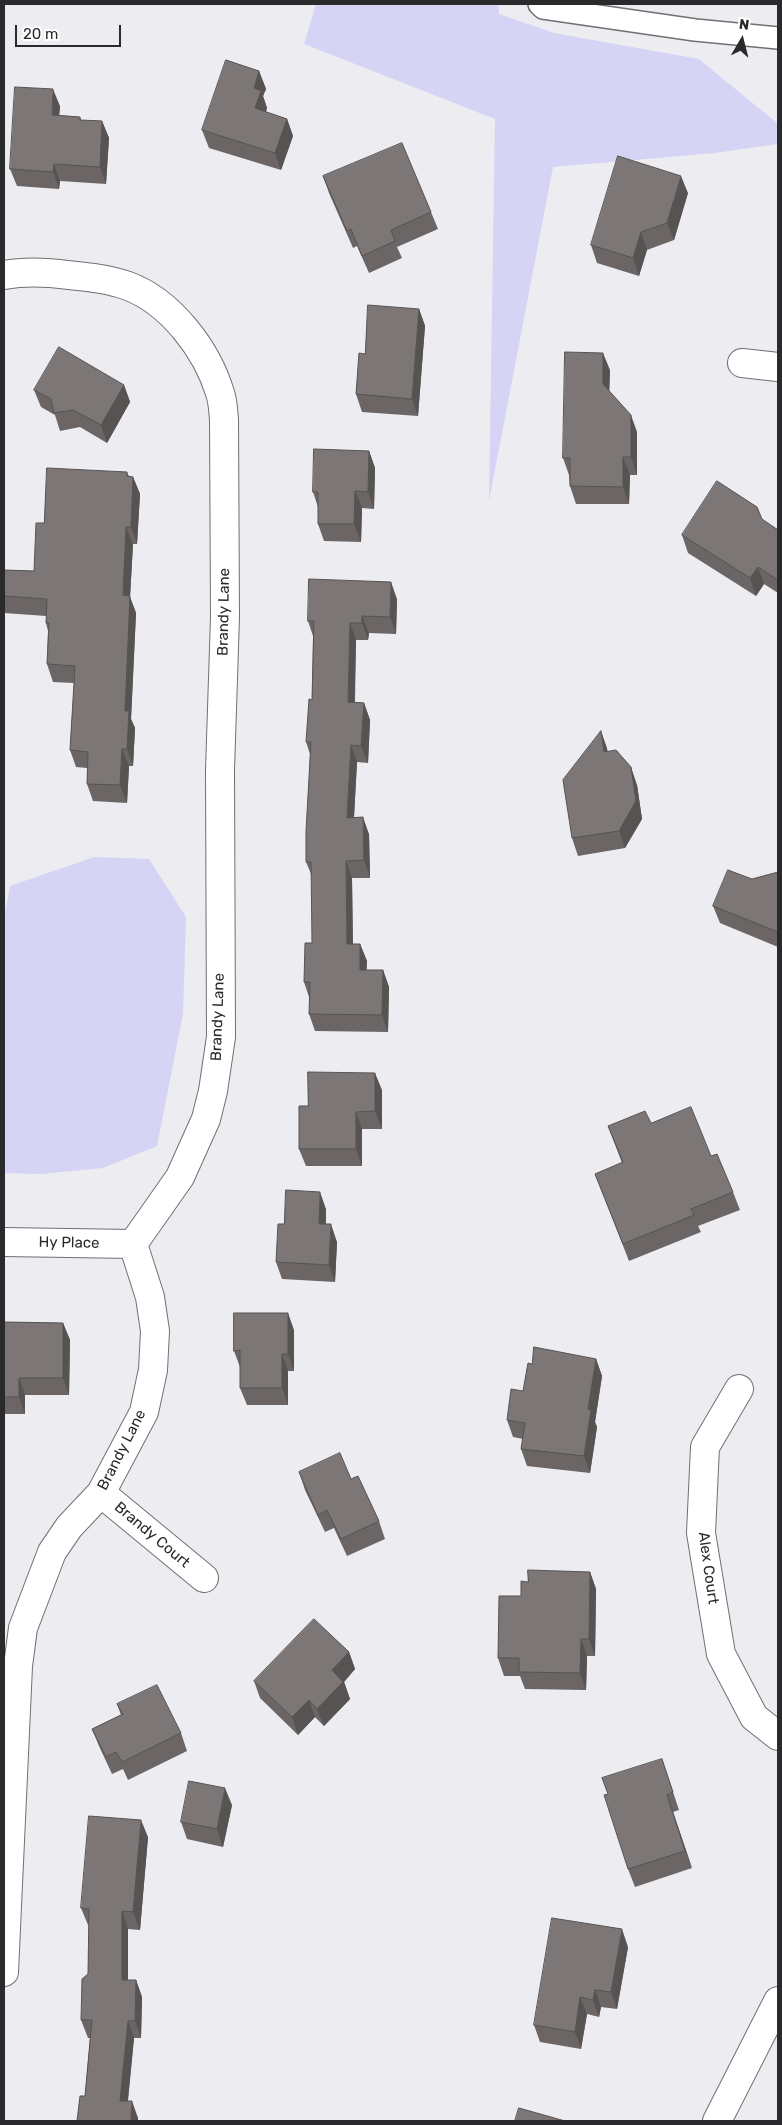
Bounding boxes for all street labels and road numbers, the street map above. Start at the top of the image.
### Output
street label: Brandy Lane [214,568,234,656]
street label: Brandy Lane [207,973,229,1061]
street label: Hy Place [38,1233,100,1253]
street label: Brandy Lane [94,1407,150,1493]
street label: Brandy Court [111,1498,193,1572]
street label: Alex Court [694,1531,722,1605]

